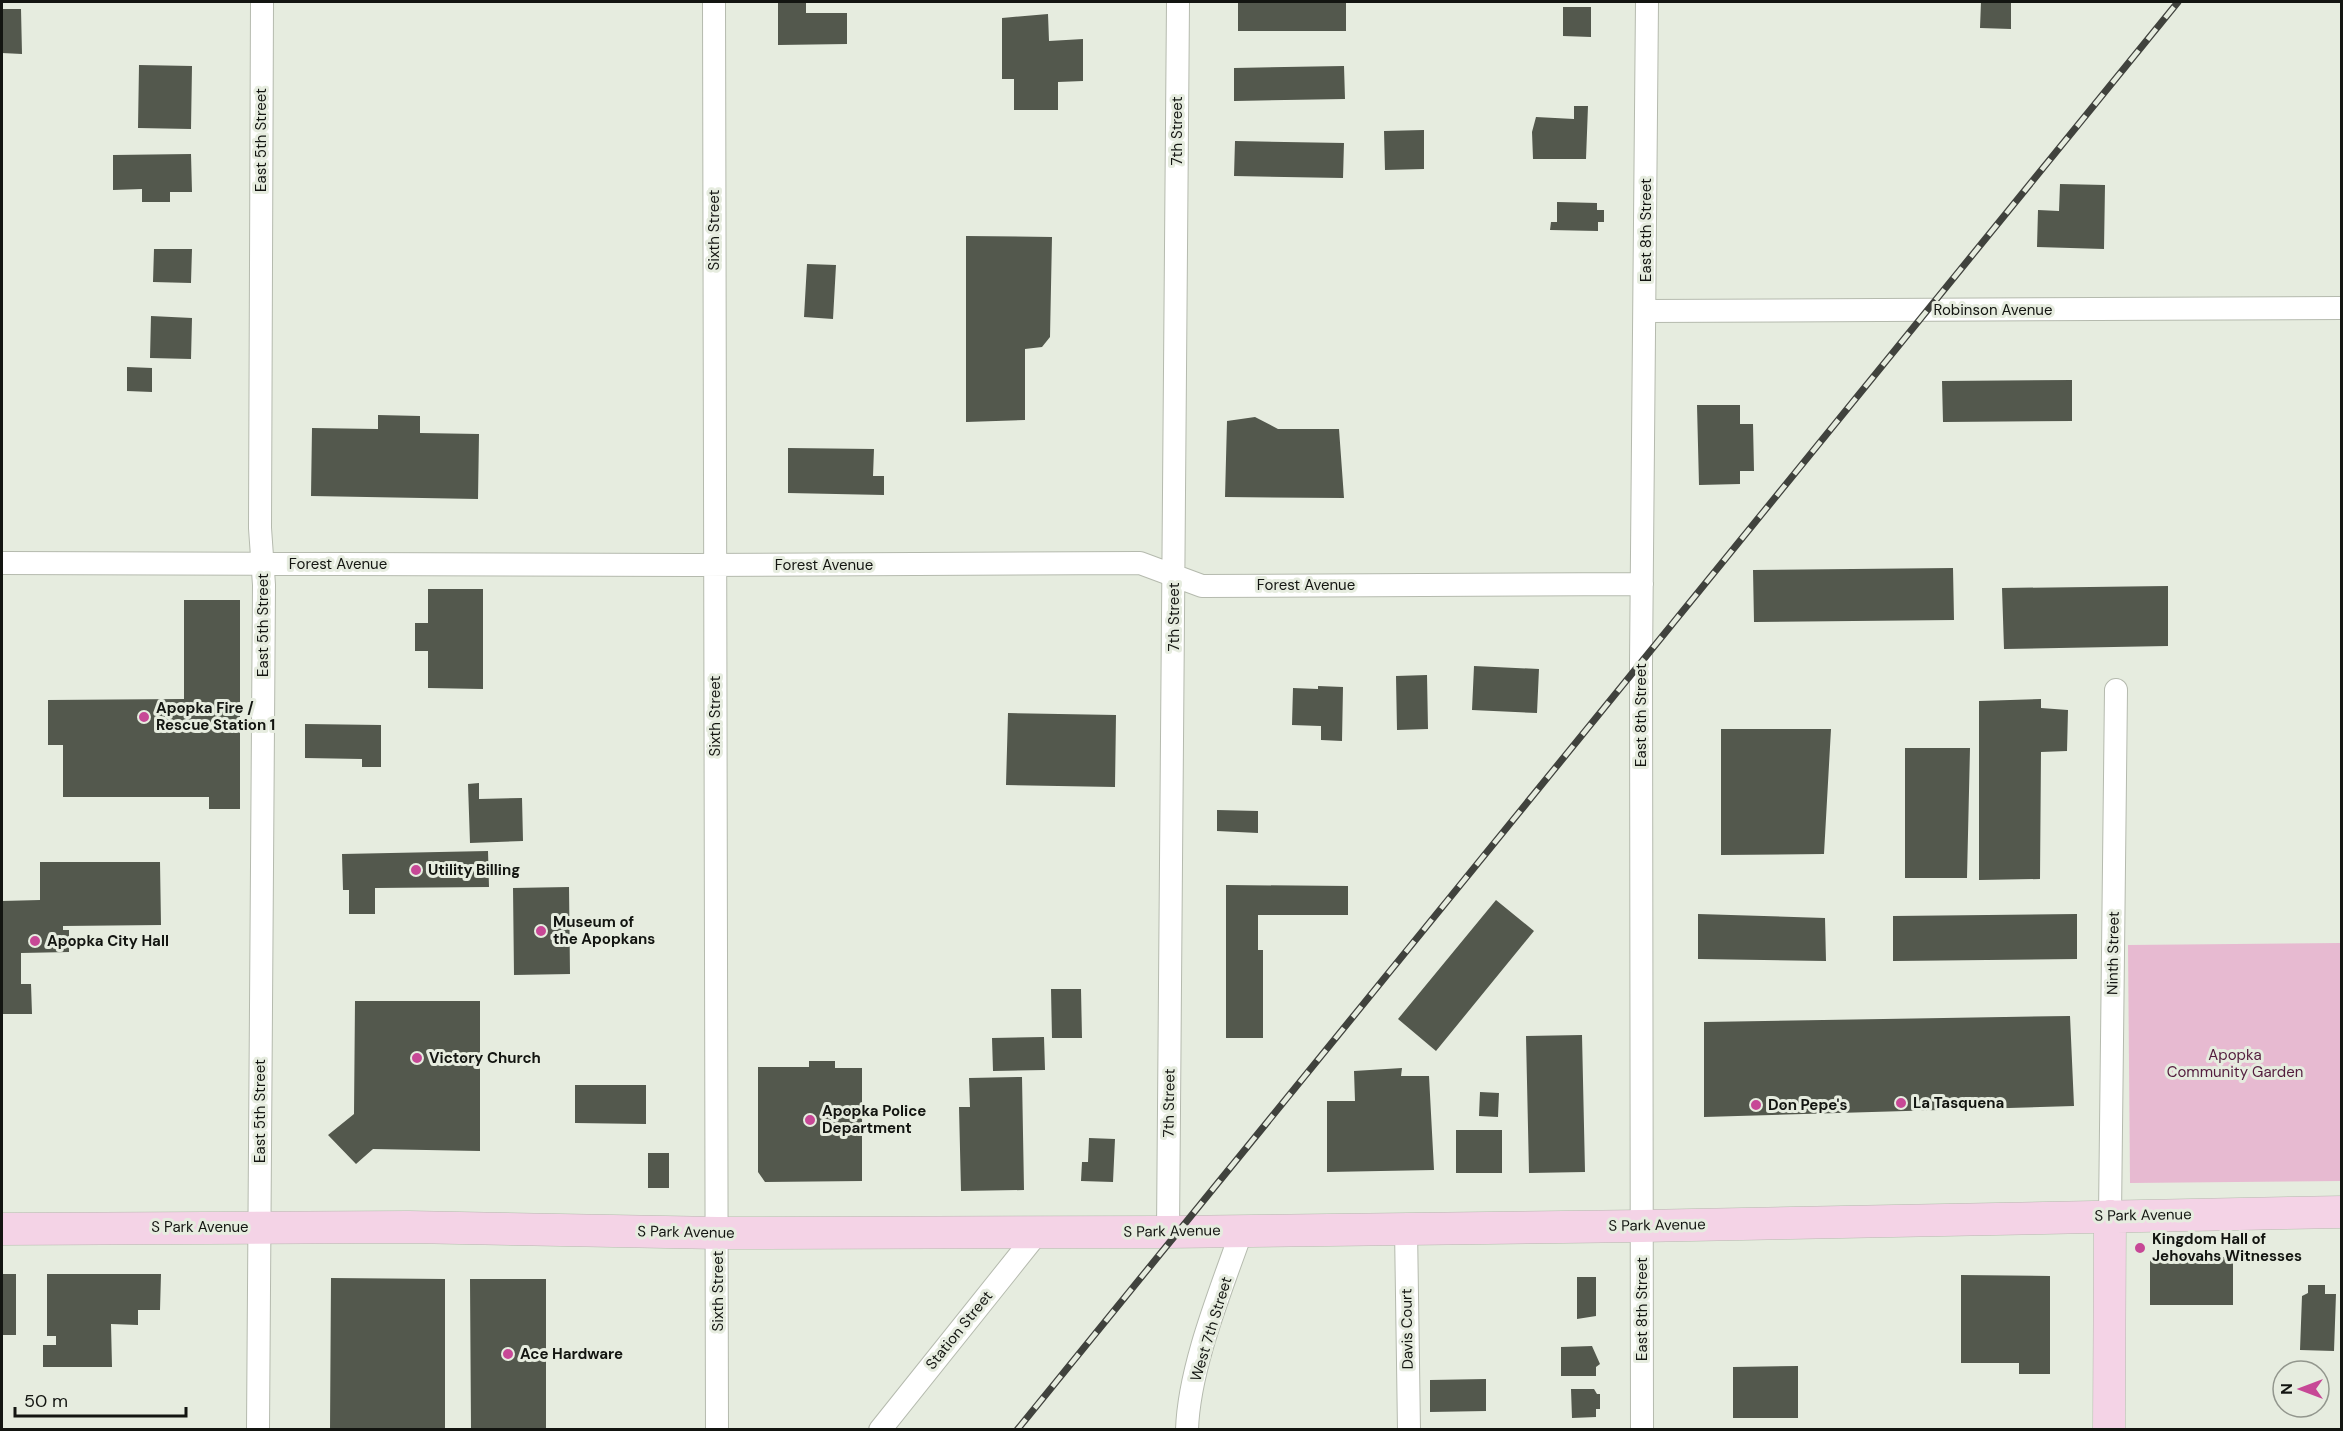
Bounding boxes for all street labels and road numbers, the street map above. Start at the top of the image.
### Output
street label: East 5th Street [251,88,271,192]
street label: 7th Street [1167,96,1187,166]
street label: East 8th Street [1636,178,1656,282]
street label: Sixth Street [704,190,724,270]
street label: Robinson Avenue [1934,300,2052,320]
street label: Forest Avenue [289,554,387,574]
street label: Forest Avenue [775,555,873,575]
street label: East 5th Street [253,573,273,677]
street label: Forest Avenue [1257,575,1355,595]
street label: 7th Street [1164,582,1184,652]
street label: East 8th Street [1631,663,1651,767]
street label: Sixth Street [705,676,725,756]
street label: Ninth Street [2102,911,2124,995]
street label: East 5th Street [250,1059,270,1163]
street label: 7th Street [1158,1068,1180,1138]
street label: S Park Avenue [2094,1204,2192,1226]
street label: S Park Avenue [1608,1214,1706,1236]
street label: S Park Avenue [151,1217,249,1237]
street label: S Park Avenue [1123,1220,1221,1242]
street label: S Park Avenue [637,1221,735,1243]
street label: Sixth Street [708,1251,728,1331]
street label: East 8th Street [1632,1257,1652,1361]
street label: West 7th Street [1186,1274,1236,1384]
street label: Station Street [921,1286,997,1374]
street label: Davis Court [1396,1288,1418,1370]

